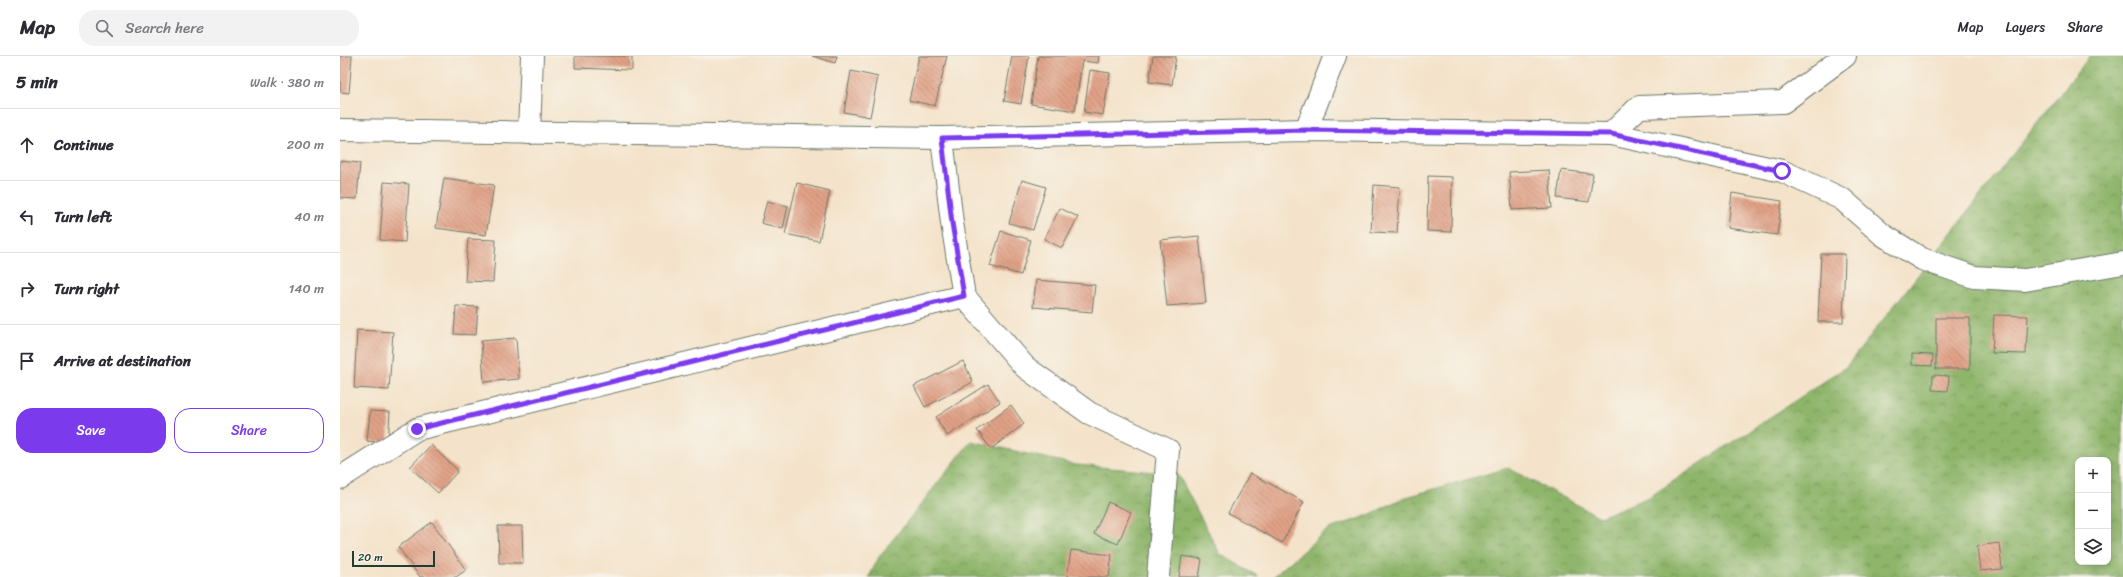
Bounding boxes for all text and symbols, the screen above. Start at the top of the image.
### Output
search box [79,10,359,46]
text: Map [20,11,55,44]
text: Search here [125,15,204,41]
text: Map [1958,15,1983,40]
text: Layers [2005,15,2045,40]
text: Share [2067,15,2103,40]
icon: search [93,17,115,39]
text: 5 min [16,67,58,97]
text: Walk · 380 m [250,71,324,94]
text: Continue [54,132,114,158]
text: 200 m [287,133,324,156]
icon: ahead [16,134,38,156]
route start [1773,162,1791,180]
text: Turn left [54,204,112,230]
text: 40 m [294,205,324,228]
icon: left [16,206,38,228]
text: Turn right [54,276,119,302]
text: 140 m [289,277,324,300]
icon: right [16,278,38,300]
text: Arrive at destination [54,348,191,374]
icon: arrive [16,350,38,372]
button: Save [16,408,166,453]
button: Share [174,408,324,453]
route end [408,420,426,438]
map controls [2075,457,2111,565]
button: + [2075,457,2111,493]
button: − [2075,493,2111,529]
button: layers [2075,529,2111,565]
text: 20 m [358,548,383,567]
scale bar [352,549,435,568]

